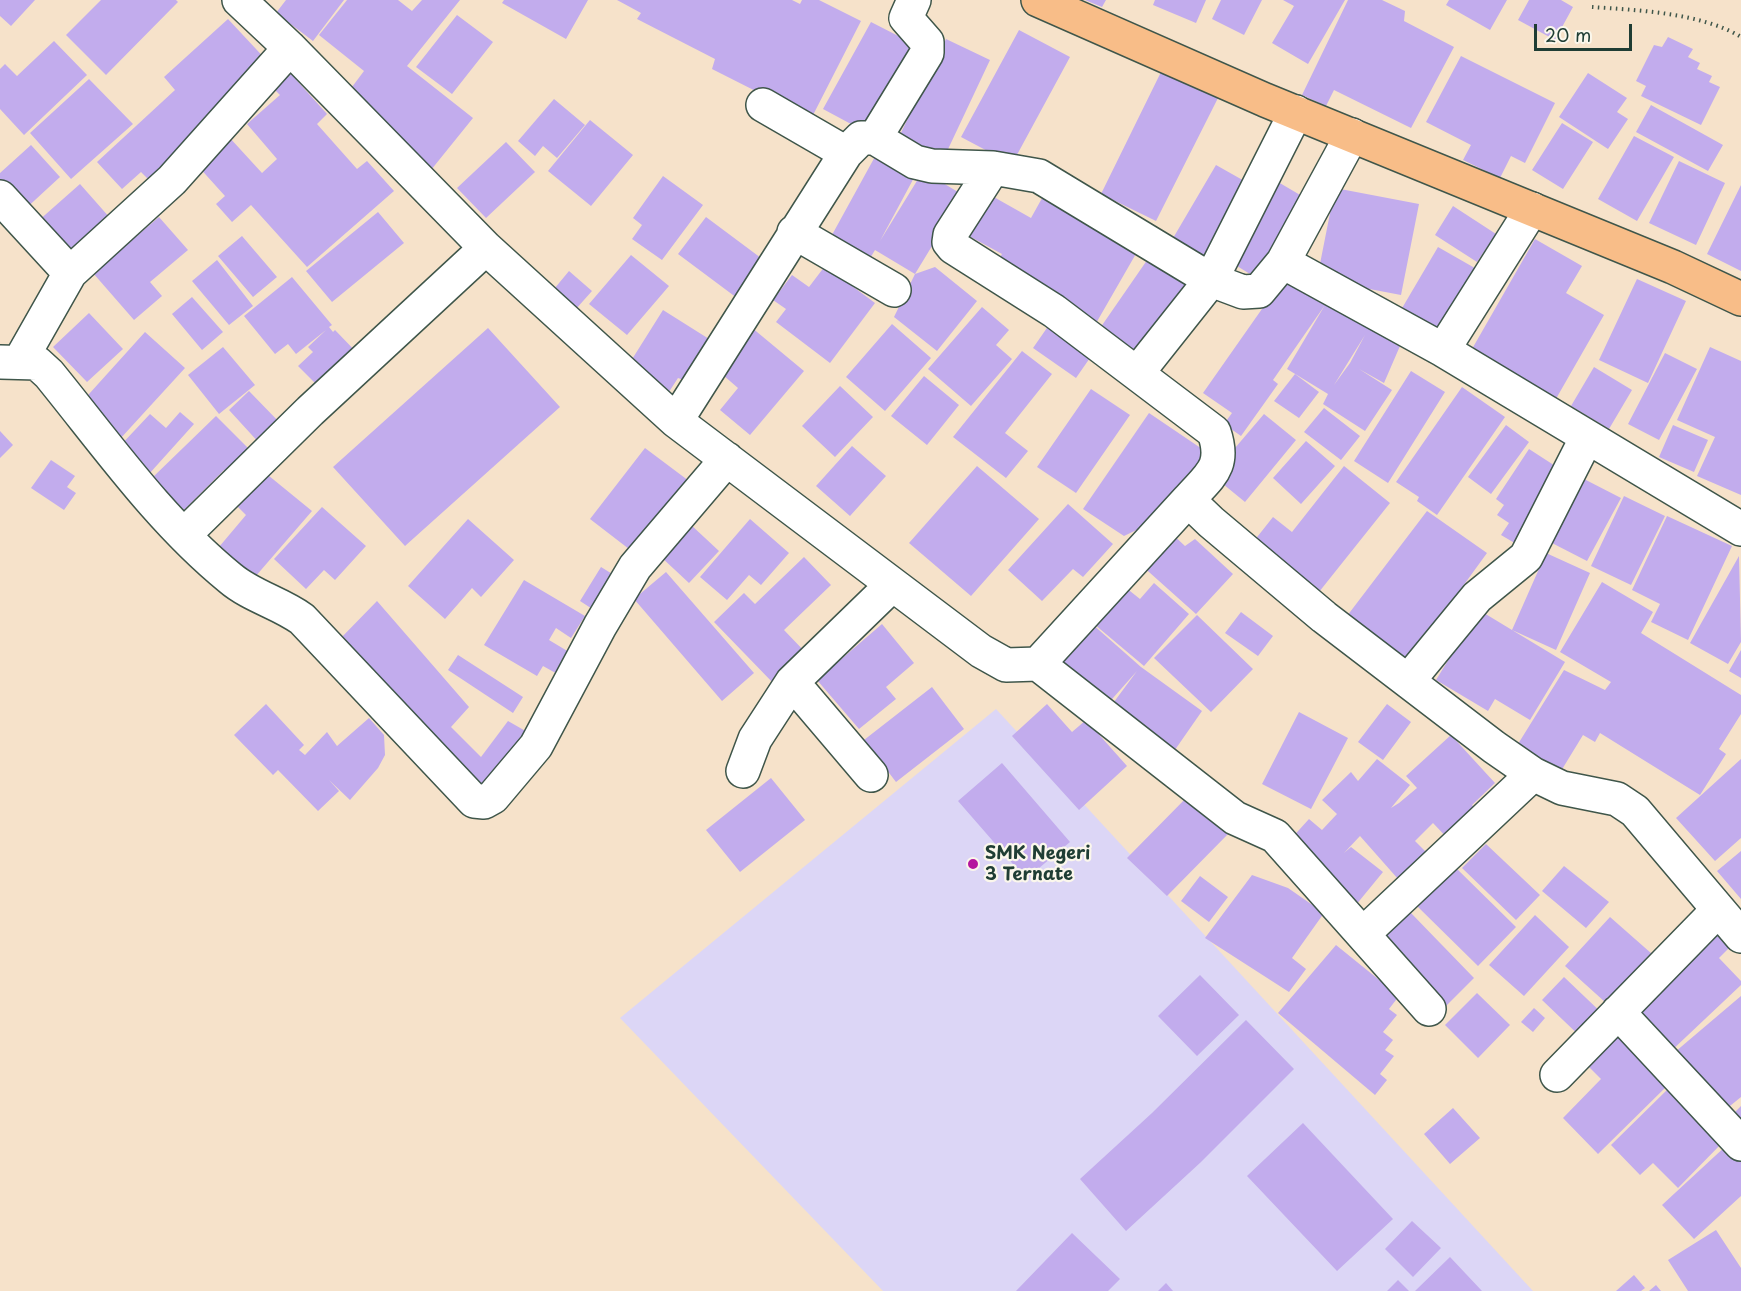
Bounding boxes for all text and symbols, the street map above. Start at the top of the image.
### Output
scale bar [1537,12,1634,50]
text: 20 m [1545,21,1591,48]
place label: SMK Negeri 3 Ternate [985,843,1090,886]
marker: SMK Negeri 3 Ternate [966,857,980,871]

